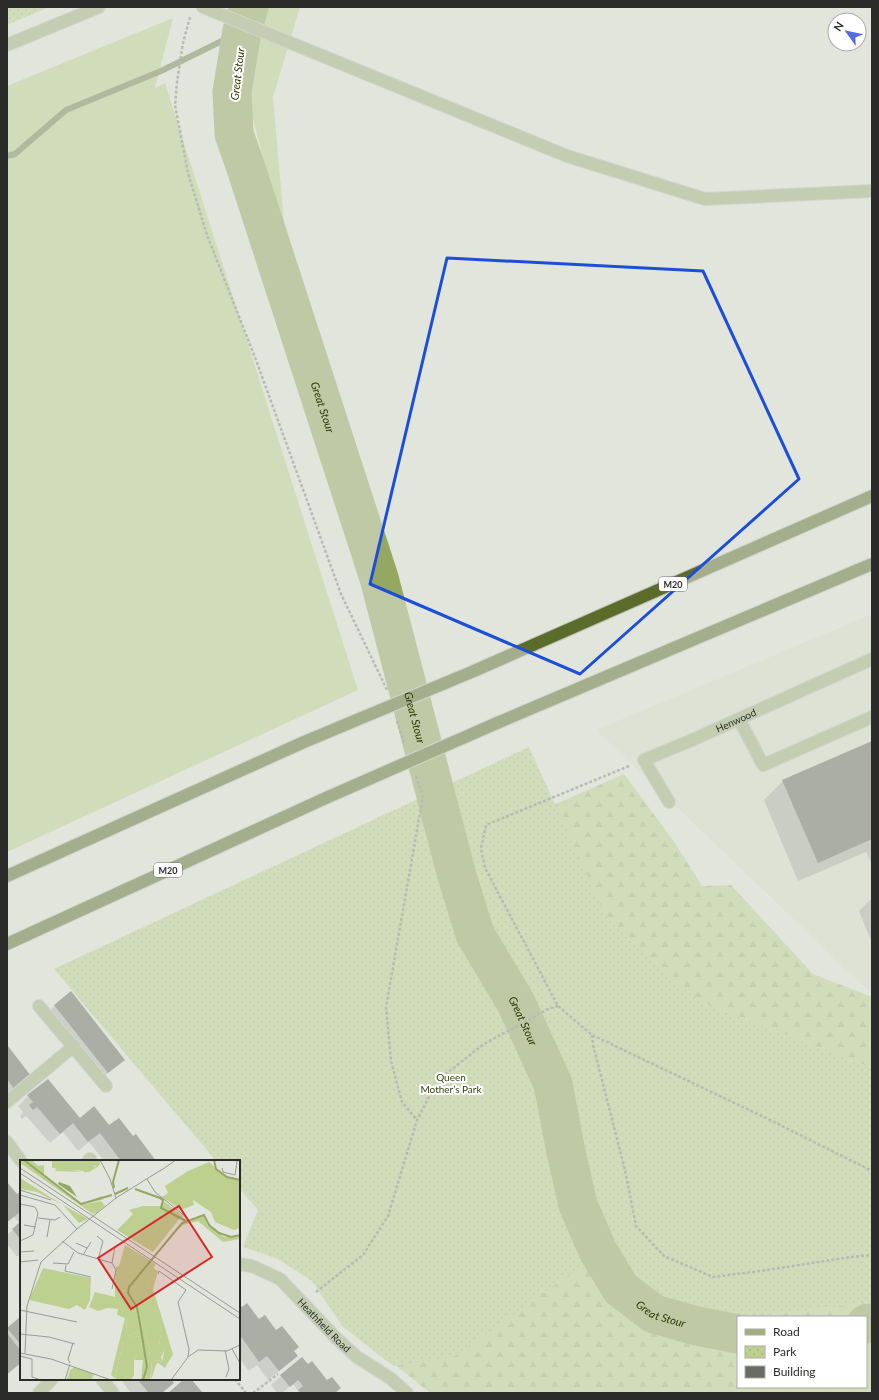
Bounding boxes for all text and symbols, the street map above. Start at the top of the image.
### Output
north arrow [827,12,867,52]
text: N [830,19,846,33]
water label: Great Stour [227,47,247,101]
water label: Great Stour [309,380,338,434]
road number: M20 [659,577,687,591]
water label: Great Stour [403,690,429,745]
street label: Henwood [714,706,758,735]
road number: M20 [154,863,182,877]
water label: Great Stour [507,993,541,1047]
park label: Queen Mother’s Park [420,1071,482,1095]
inset map [20,1160,240,1380]
street label: Heathfield Road [295,1296,353,1354]
water label: Great Stour [634,1297,688,1329]
legend [737,1316,867,1388]
text: Road [773,1324,800,1339]
text: Park [773,1344,797,1359]
text: Building [773,1364,816,1379]

